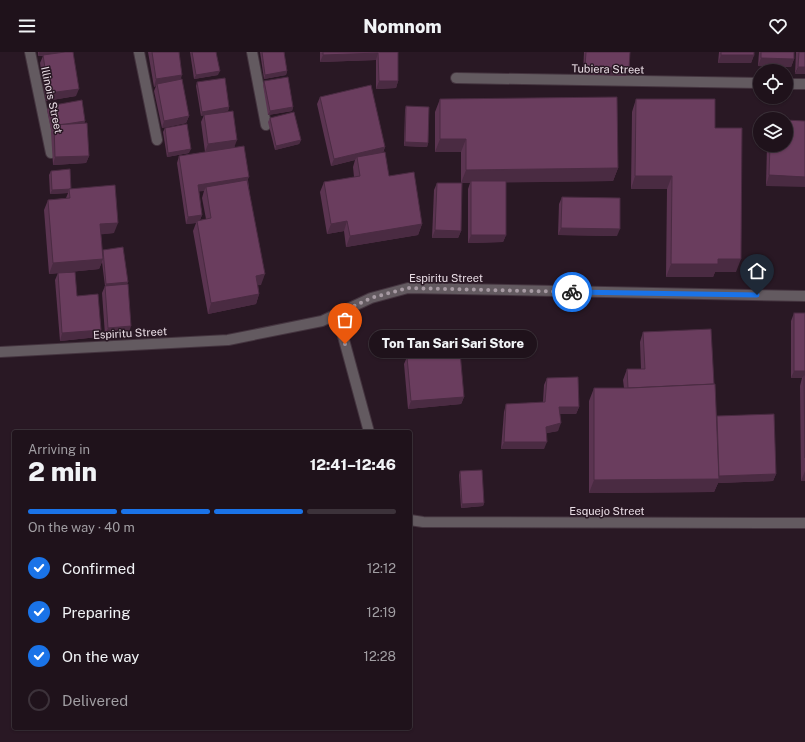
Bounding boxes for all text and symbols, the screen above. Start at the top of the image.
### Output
icon: menu [16,15,38,37]
icon: heart [767,15,789,37]
text: Nomnom [363,16,442,37]
street label: Tubiera Street [571,62,645,76]
map controls [753,64,793,152]
button: locate [753,64,793,104]
street label: Illinois Street [39,66,65,134]
button: layers [753,112,793,152]
pin [740,254,774,295]
icon: home [746,260,768,282]
street label: Espiritu Street [409,272,483,284]
courier [552,272,592,312]
icon: bike [561,281,583,303]
pin [328,303,362,344]
icon: bag [334,309,356,331]
street label: Espiritu Street [93,325,167,341]
callout: Ton Tan Sari Sari Store [369,330,537,358]
text: Ton Tan Sari Sari Store [382,336,524,351]
text: Arriving in [28,442,90,457]
text: 2 min [28,456,97,487]
text: 12:41–12:46 [310,456,396,473]
street label: Esquejo Street [569,505,645,517]
text: On the way · 40 m [28,520,135,535]
icon: check [28,557,50,579]
text: Confirmed [62,560,135,577]
text: 12:12 [367,561,396,576]
icon: check [28,601,50,623]
text: Preparing [62,604,131,621]
text: 12:19 [367,605,396,620]
icon: check [28,645,50,667]
text: On the way [62,648,139,665]
text: 12:28 [364,649,396,664]
text: Delivered [62,692,128,709]

